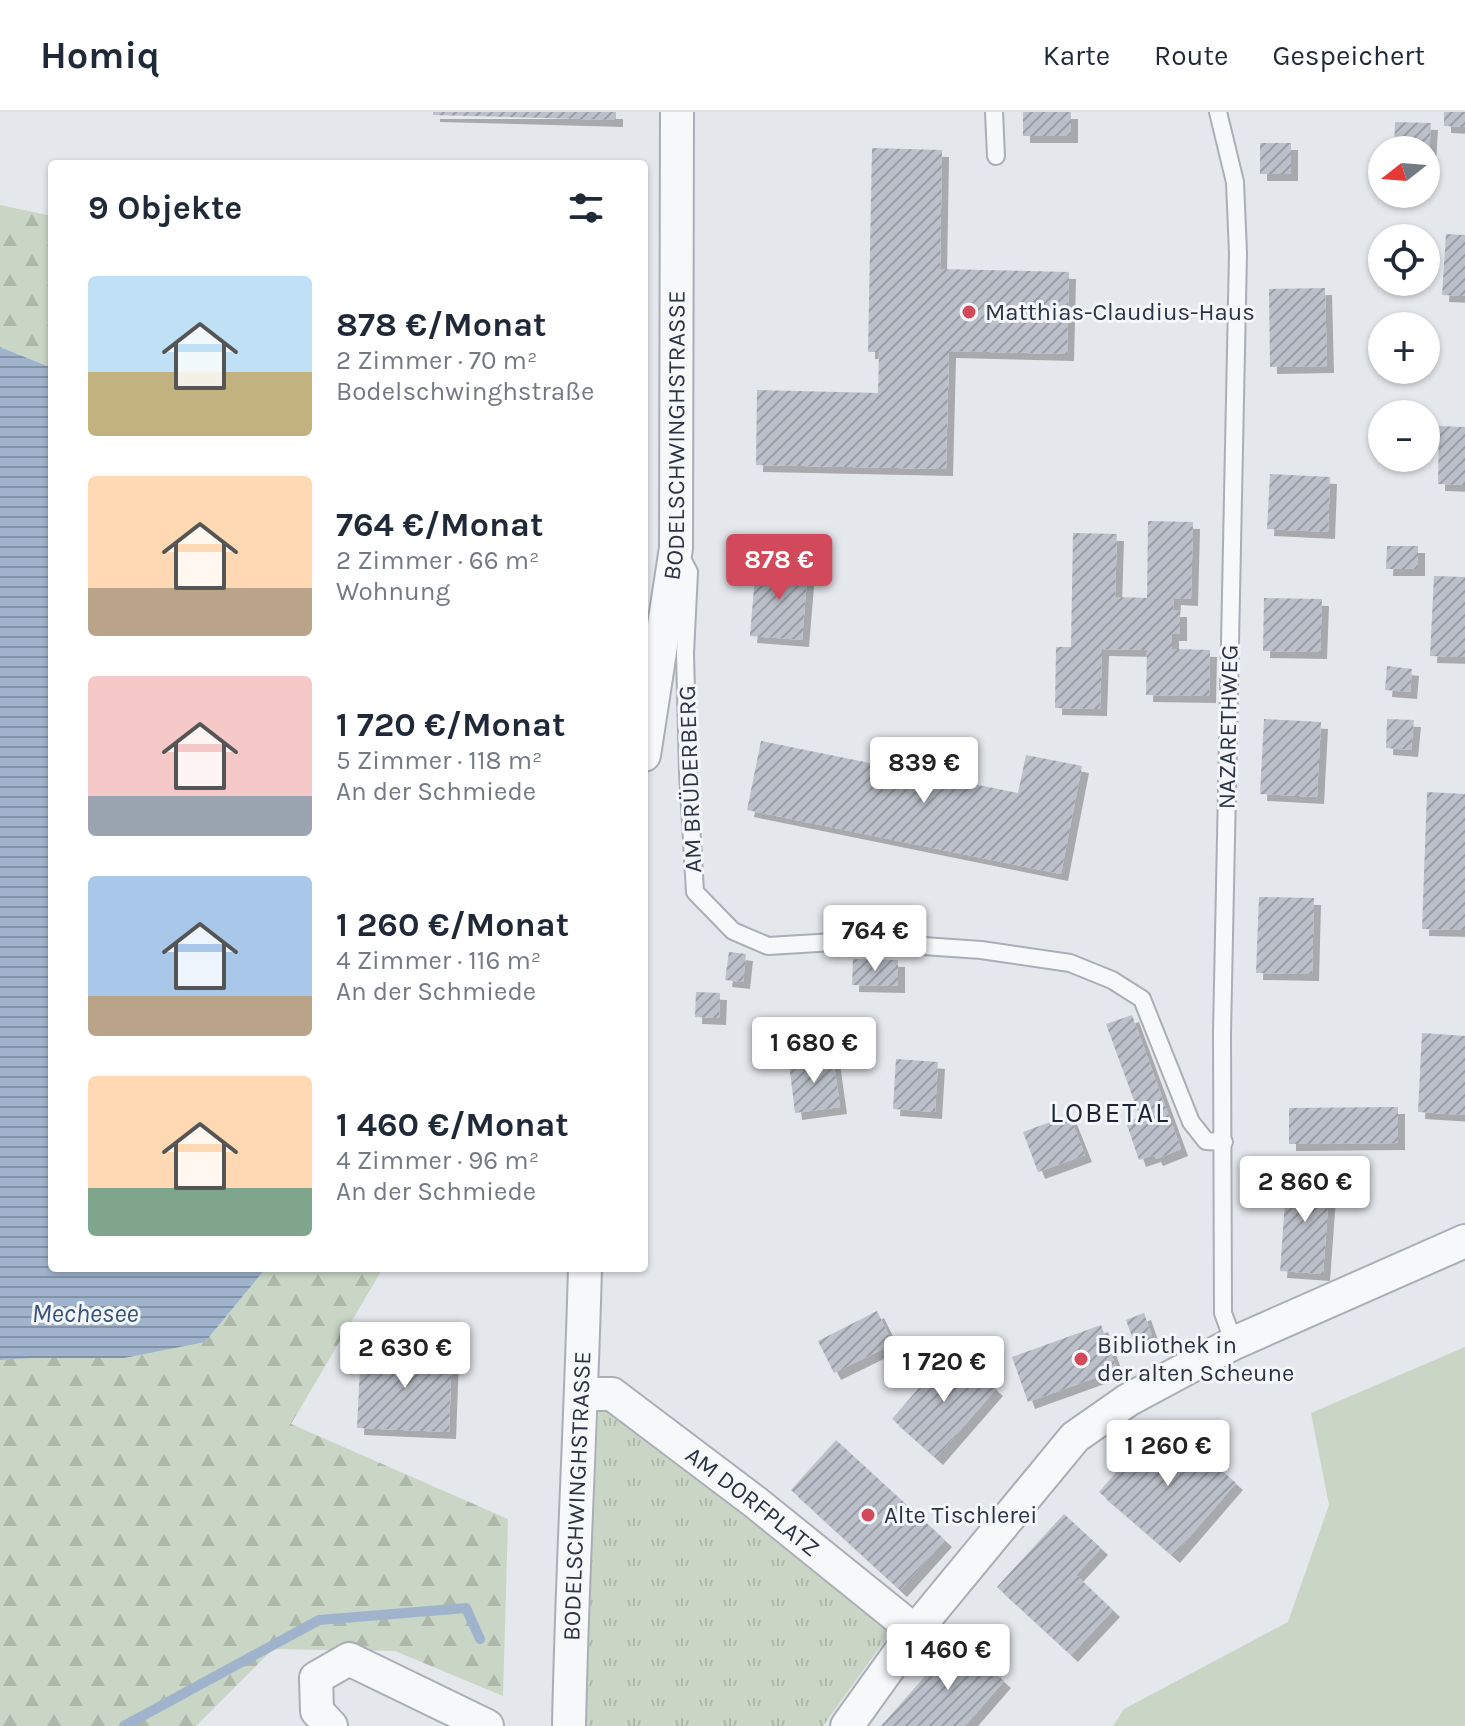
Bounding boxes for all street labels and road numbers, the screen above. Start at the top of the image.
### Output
street label: BODELSCHWINGHSTRASSE [657,290,691,582]
street label: NAZARETHWEG [1213,644,1243,810]
street label: AM BRÜDERBERG [673,685,707,873]
street label: BODELSCHWINGHSTRASSE [557,1351,596,1641]
street label: AM DORFPLATZ [680,1441,825,1562]

